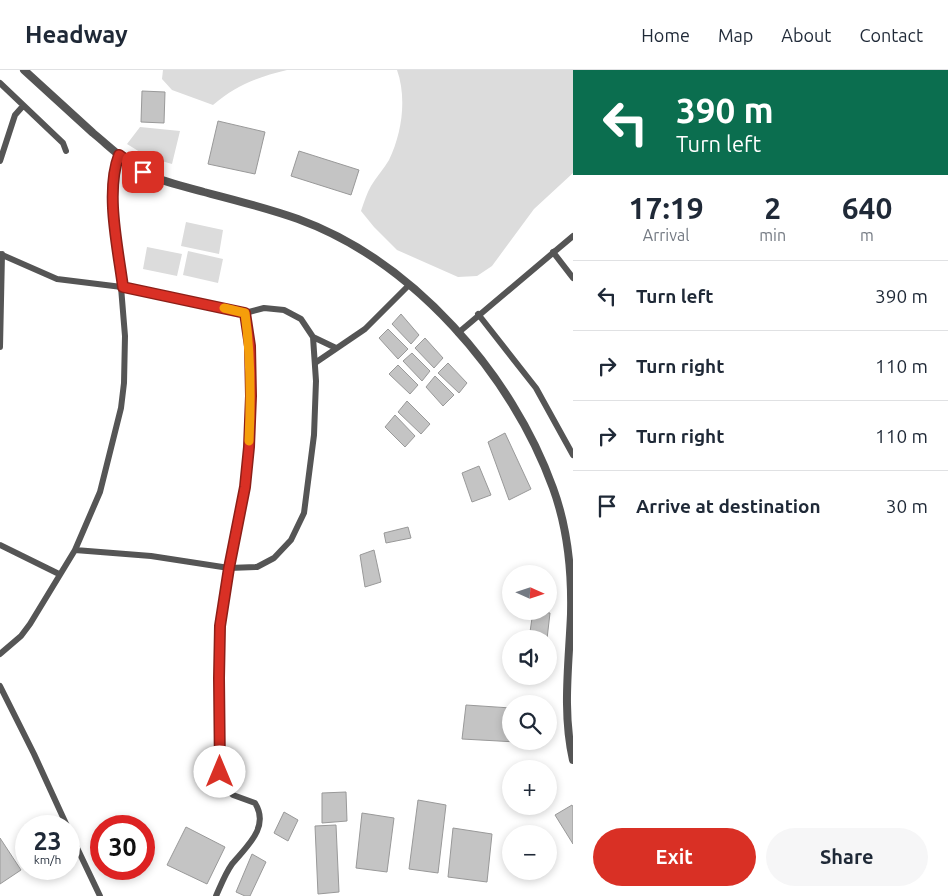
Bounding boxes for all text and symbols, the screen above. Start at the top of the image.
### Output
text: Headway [25,21,128,48]
text: Home [641,25,690,45]
text: Map [718,25,753,45]
text: About [781,25,831,45]
text: Contact [859,25,923,45]
icon: left [593,90,658,155]
text: 390 m [676,90,774,130]
text: Turn left [676,131,761,156]
pin [122,151,164,193]
icon: arrive [129,158,157,186]
text: 17:19 [629,191,704,225]
text: 2 [764,191,781,225]
text: 640 [842,191,892,225]
text: Arrival [643,226,689,244]
text: min [759,226,786,244]
text: m [860,226,874,244]
icon: left [593,282,621,310]
text: Turn left [636,285,714,307]
text: 390 m [875,285,928,307]
icon: right [593,352,621,380]
text: Turn right [636,355,724,377]
text: 110 m [875,355,928,377]
icon: right [593,422,621,450]
text: Turn right [636,425,724,447]
text: 110 m [875,425,928,447]
icon: arrive [593,492,621,520]
text: Arrive at destination [636,495,821,517]
text: 30 m [886,495,928,517]
north arrow [502,565,558,620]
map controls [502,565,557,880]
button: sound [502,630,557,685]
button: search [502,695,557,750]
position arrow [193,745,245,797]
button: + [502,760,557,815]
speed limit sign: 30 [90,815,155,880]
button: − [502,825,557,880]
text: 23 [33,827,62,855]
button: Exit [593,828,756,886]
button: Share [766,828,928,886]
text: km/h [34,853,61,866]

